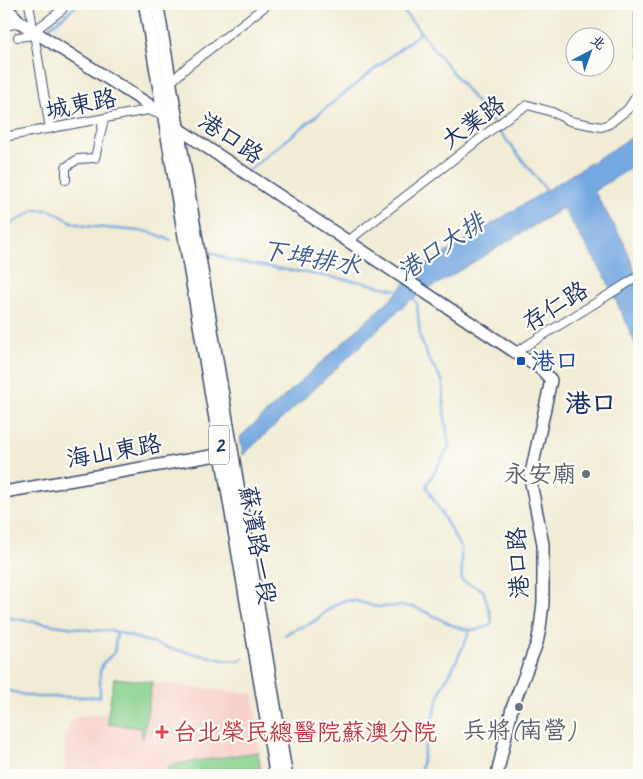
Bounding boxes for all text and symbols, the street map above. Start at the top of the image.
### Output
north arrow [566,28,616,78]
text: 北 [587,32,609,54]
street label: 城東路 [43,82,119,126]
street label: 大業路 [435,89,511,155]
street label: 港口路 [193,105,269,171]
water label: 港口大排 [391,205,493,288]
water label: 下埤排水 [259,234,364,283]
street label: 存仁路 [517,274,593,338]
place label: 港口 [531,346,579,376]
marker: 港口 [515,355,527,367]
district label: 港口 [565,387,617,420]
road number: 2 [209,426,229,464]
street label: 海山東路 [64,428,164,474]
place label: 永安廟 [504,459,576,489]
marker: 永安廟 [580,468,592,480]
street label: 蘇濱路一段 [233,483,283,607]
street label: 港口路 [501,526,535,600]
marker: 兵將(南營) [513,701,525,713]
place label: 兵將(南營) [463,715,576,745]
place label: 台北榮民總醫院蘇澳分院 [173,717,437,747]
marker: 台北榮民總醫院蘇澳分院 [155,725,169,739]

